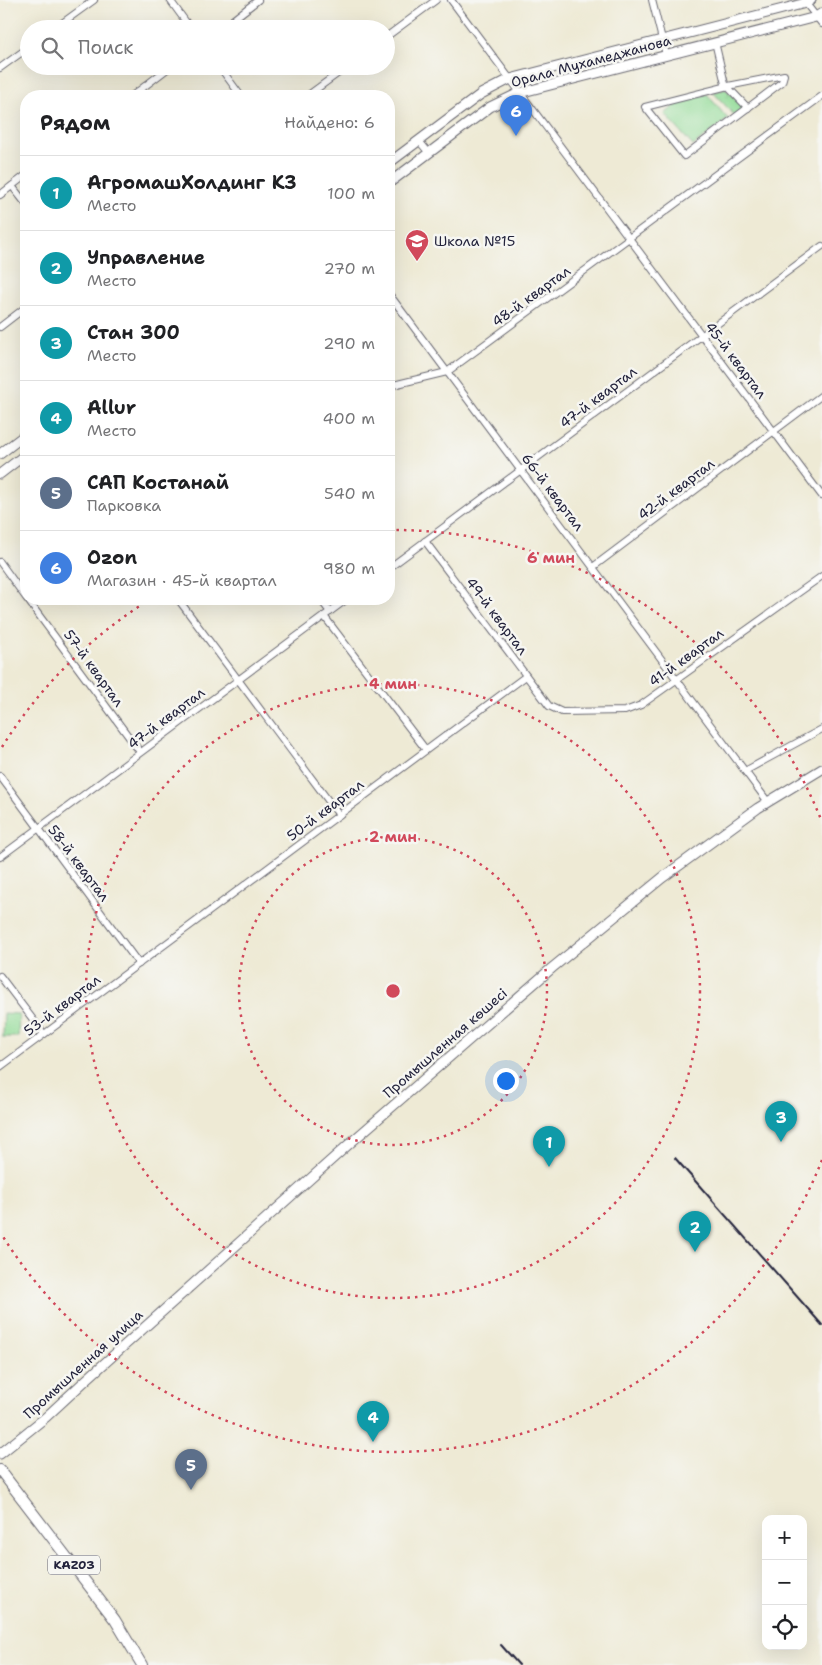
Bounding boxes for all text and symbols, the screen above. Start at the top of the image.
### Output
search box [20,20,395,75]
street label: Орала Мухамеджанова [509,31,673,91]
icon: search [38,34,66,62]
text: Поиск [78,35,133,60]
pin: 6 [500,95,532,136]
text: Рядом [40,109,110,137]
text: Найдено: 6 [284,112,375,133]
text: АгромашХолдинг КЗ [87,170,296,195]
text: 1 [52,183,60,204]
text: 100 m [327,183,375,204]
text: Место [87,195,137,216]
school or university icon: Школа №15 [404,228,430,262]
place label: Школа №15 [434,232,515,250]
text: Управление [87,245,205,270]
text: 2 [50,258,62,279]
text: 270 m [324,258,375,279]
street label: 48-й квартал [488,261,574,331]
text: Место [87,270,137,291]
street label: 45-й квартал [701,318,771,402]
text: Стан 300 [87,320,180,345]
text: 3 [50,333,62,354]
text: 290 m [323,333,375,354]
text: Место [87,345,137,366]
street label: 47-й квартал [556,362,640,432]
text: Allur [87,395,136,420]
text: 4 [50,408,62,429]
text: 400 m [322,408,375,429]
text: Место [87,420,137,441]
street label: 66-й квартал [518,450,588,535]
street label: 42-й квартал [634,454,718,524]
text: САП Костанай [87,470,229,495]
text: 5 [51,483,61,504]
text: 540 m [324,483,375,504]
text: Парковка [87,495,161,516]
text: Ozon [87,545,137,570]
text: 6 мин [527,548,575,568]
text: 6 [50,558,62,579]
text: 980 m [323,558,375,579]
text: Магазин · 45-й квартал [87,570,277,591]
street label: 49-й квартал [462,574,532,658]
street label: 41-й квартал [645,624,727,690]
street label: 57-й квартал [60,626,128,710]
text: 4 мин [369,674,417,694]
street label: 47-й квартал [124,683,208,753]
street label: 50-й квартал [283,775,367,845]
street label: 58-й квартал [44,821,114,905]
text: 2 мин [369,827,417,847]
street label: 53-й квартал [20,970,104,1040]
centre of rings [384,982,402,1000]
street label: Промышленная көшесі [379,984,511,1102]
your location [493,1068,519,1094]
pin: 3 [765,1101,797,1142]
pin: 1 [533,1126,565,1167]
pin: 2 [679,1211,711,1252]
street label: Промышленная улица [20,1305,147,1422]
pin: 4 [357,1401,389,1442]
pin: 5 [175,1449,207,1490]
map controls [762,1515,807,1650]
button: + [762,1515,807,1560]
road number: KАZ03 [48,1556,100,1574]
button: − [762,1560,807,1605]
button: locate [762,1605,807,1650]

